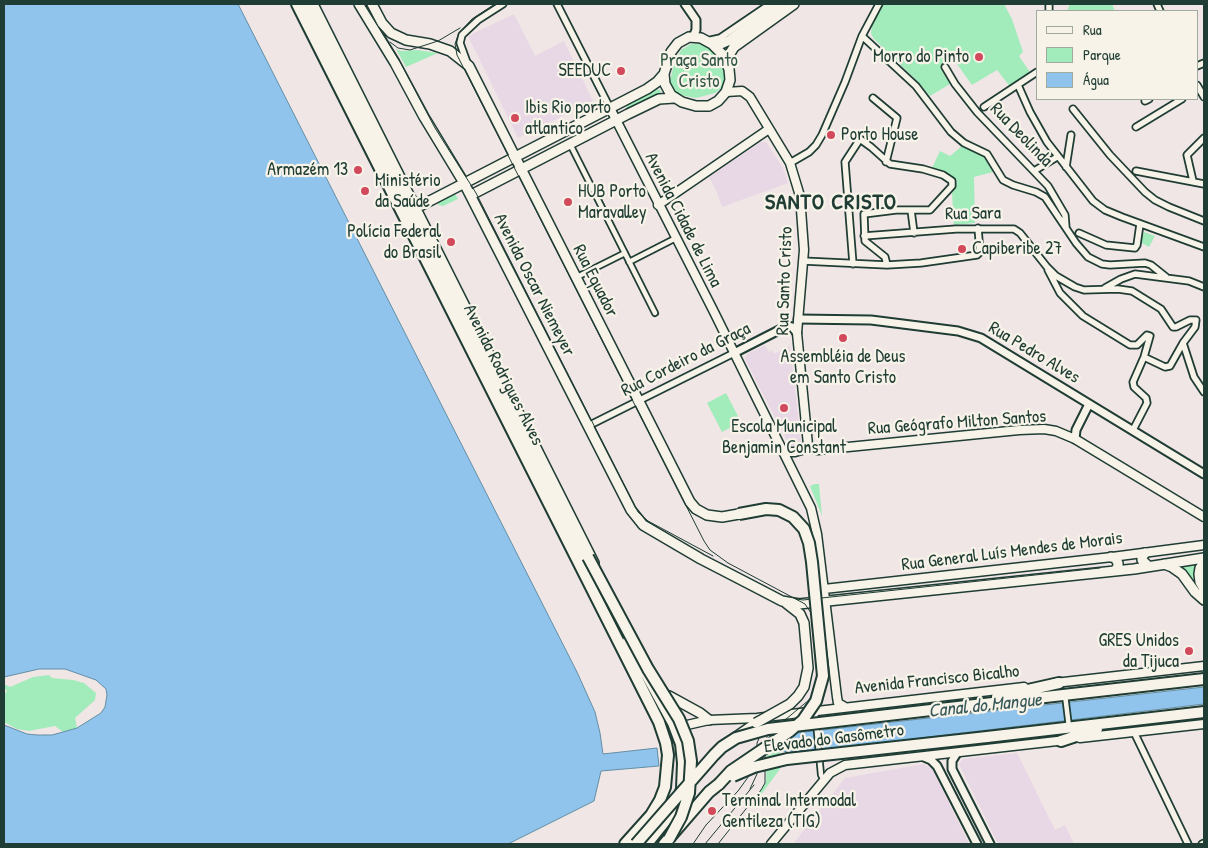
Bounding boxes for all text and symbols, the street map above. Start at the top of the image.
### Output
legend [1036,10,1198,100]
text: Rua [1083,19,1102,40]
text: Parque [1083,44,1121,65]
place label: Morro do Pinto [873,46,969,68]
park label: Praça Santo Cristo [660,50,738,92]
marker: Morro do Pinto [973,51,985,63]
place label: SEEDUC [559,60,611,82]
marker: SEEDUC [615,65,627,77]
text: Água [1083,69,1109,90]
place label: Ibis Rio porto atlantico [525,97,611,140]
street label: Rua Deolinda [985,99,1057,171]
marker: Ibis Rio porto atlantico [509,112,521,124]
place label: Porto House [841,124,918,146]
marker: Porto House [825,129,837,141]
street label: Avenida Cidade de Lima [640,149,726,291]
place label: Armazém 13 [267,159,348,181]
marker: Armazém 13 [352,164,364,176]
place label: Ministério da Saúde [375,170,440,212]
place label: HUB Porto Maravalley [578,181,647,223]
marker: Ministério da Saúde [359,185,371,197]
district label: SANTO CRISTO [764,190,898,216]
marker: HUB Porto Maravalley [562,196,574,208]
street label: Rua Sara [945,203,1001,225]
street label: Avenida Oscar Niemeyer [489,210,579,360]
place label: Polícia Federal do Brasil [347,221,441,264]
street label: Rua Santo Cristo [772,226,798,336]
marker: Polícia Federal do Brasil [445,236,457,248]
place label: Capiberibe 27 [972,238,1062,260]
street label: Rua Equador [568,241,622,321]
marker: Capiberibe 27 [956,243,968,255]
street label: Avenida Rodrigues Alves [458,301,548,449]
street label: Rua Pedro Alves [984,317,1084,389]
street label: Rua Cordeiro da Graça [618,318,754,402]
marker: Assembléia de Deus em Santo Cristo [837,332,849,344]
place label: Assembléia de Deus em Santo Cristo [781,346,905,388]
marker: Escola Municipal Benjamin Constant [778,402,790,414]
street label: Rua Geógrafo Milton Santos [867,406,1047,440]
place label: Escola Municipal Benjamin Constant [722,416,846,458]
street label: Rua General Luís Mendes de Morais [900,528,1124,576]
place label: GRES Unidos da Tijuca [1099,630,1179,672]
marker: GRES Unidos da Tijuca [1183,645,1195,657]
street label: Avenida Francisco Bicalho [854,661,1020,699]
water label: Canal do Mangue [927,689,1043,723]
street label: Elevado do Gasômetro [763,720,905,758]
place label: Terminal Intermodal Gentileza (TIG) [722,790,856,832]
marker: Terminal Intermodal Gentileza (TIG) [706,805,718,817]

